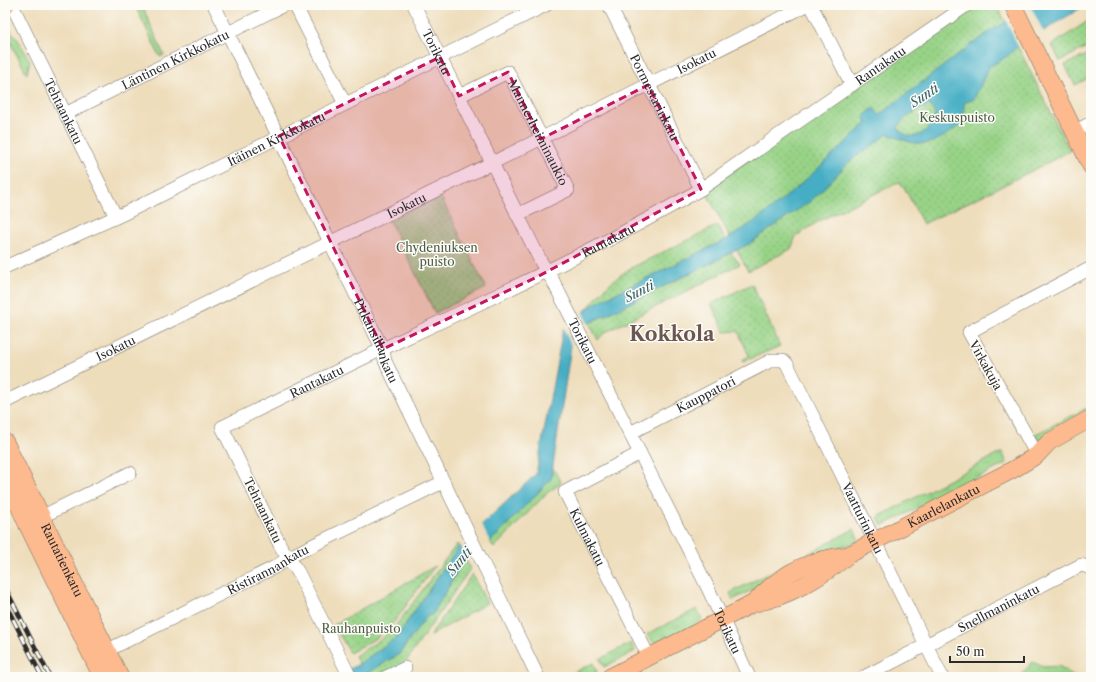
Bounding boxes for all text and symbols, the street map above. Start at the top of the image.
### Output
street label: Läntinen Kirkkokatu [119,26,232,92]
street label: Torikatu [420,26,455,77]
street label: Rantakatu [852,42,909,88]
street label: Isokatu [674,44,719,77]
street label: Pormestarinkatu [627,51,683,143]
street label: Tehtaankatu [42,76,87,147]
street label: Mannerheiminaukio [505,76,572,188]
water label: Sunti [906,79,942,111]
street label: Itäinen Kirkkokatu [225,108,328,169]
park label: Keskuspuisto [919,110,995,125]
street label: Isokatu [384,189,429,221]
street label: Rantakatu [579,220,638,260]
park label: Chydeniuksen puisto [396,240,478,269]
water label: Sunti [621,276,657,306]
street label: Pitkänsillankatu [351,296,402,386]
street label: Torikatu [565,316,601,366]
district label: Kokkola [629,322,715,346]
street label: Isokatu [93,332,138,364]
street label: Virkakuja [966,337,1006,393]
street label: Rantakatu [287,361,346,401]
street label: Kauppatori [673,373,738,416]
street label: Tehtaankatu [241,475,286,546]
street label: Vaatturinkatu [839,479,887,556]
street label: Kaarlelankatu [905,480,983,531]
street label: Kulmakatu [567,506,609,569]
street label: Rautatienkatu [38,520,87,599]
street label: Ristirannankatu [225,541,311,597]
water label: Sunti [442,543,476,579]
street label: Snellmaninkatu [955,580,1042,635]
street label: Torikatu [711,605,745,656]
park label: Rauhanpuisto [321,621,401,636]
scale bar [950,638,1024,664]
text: 50 m [956,644,985,659]

